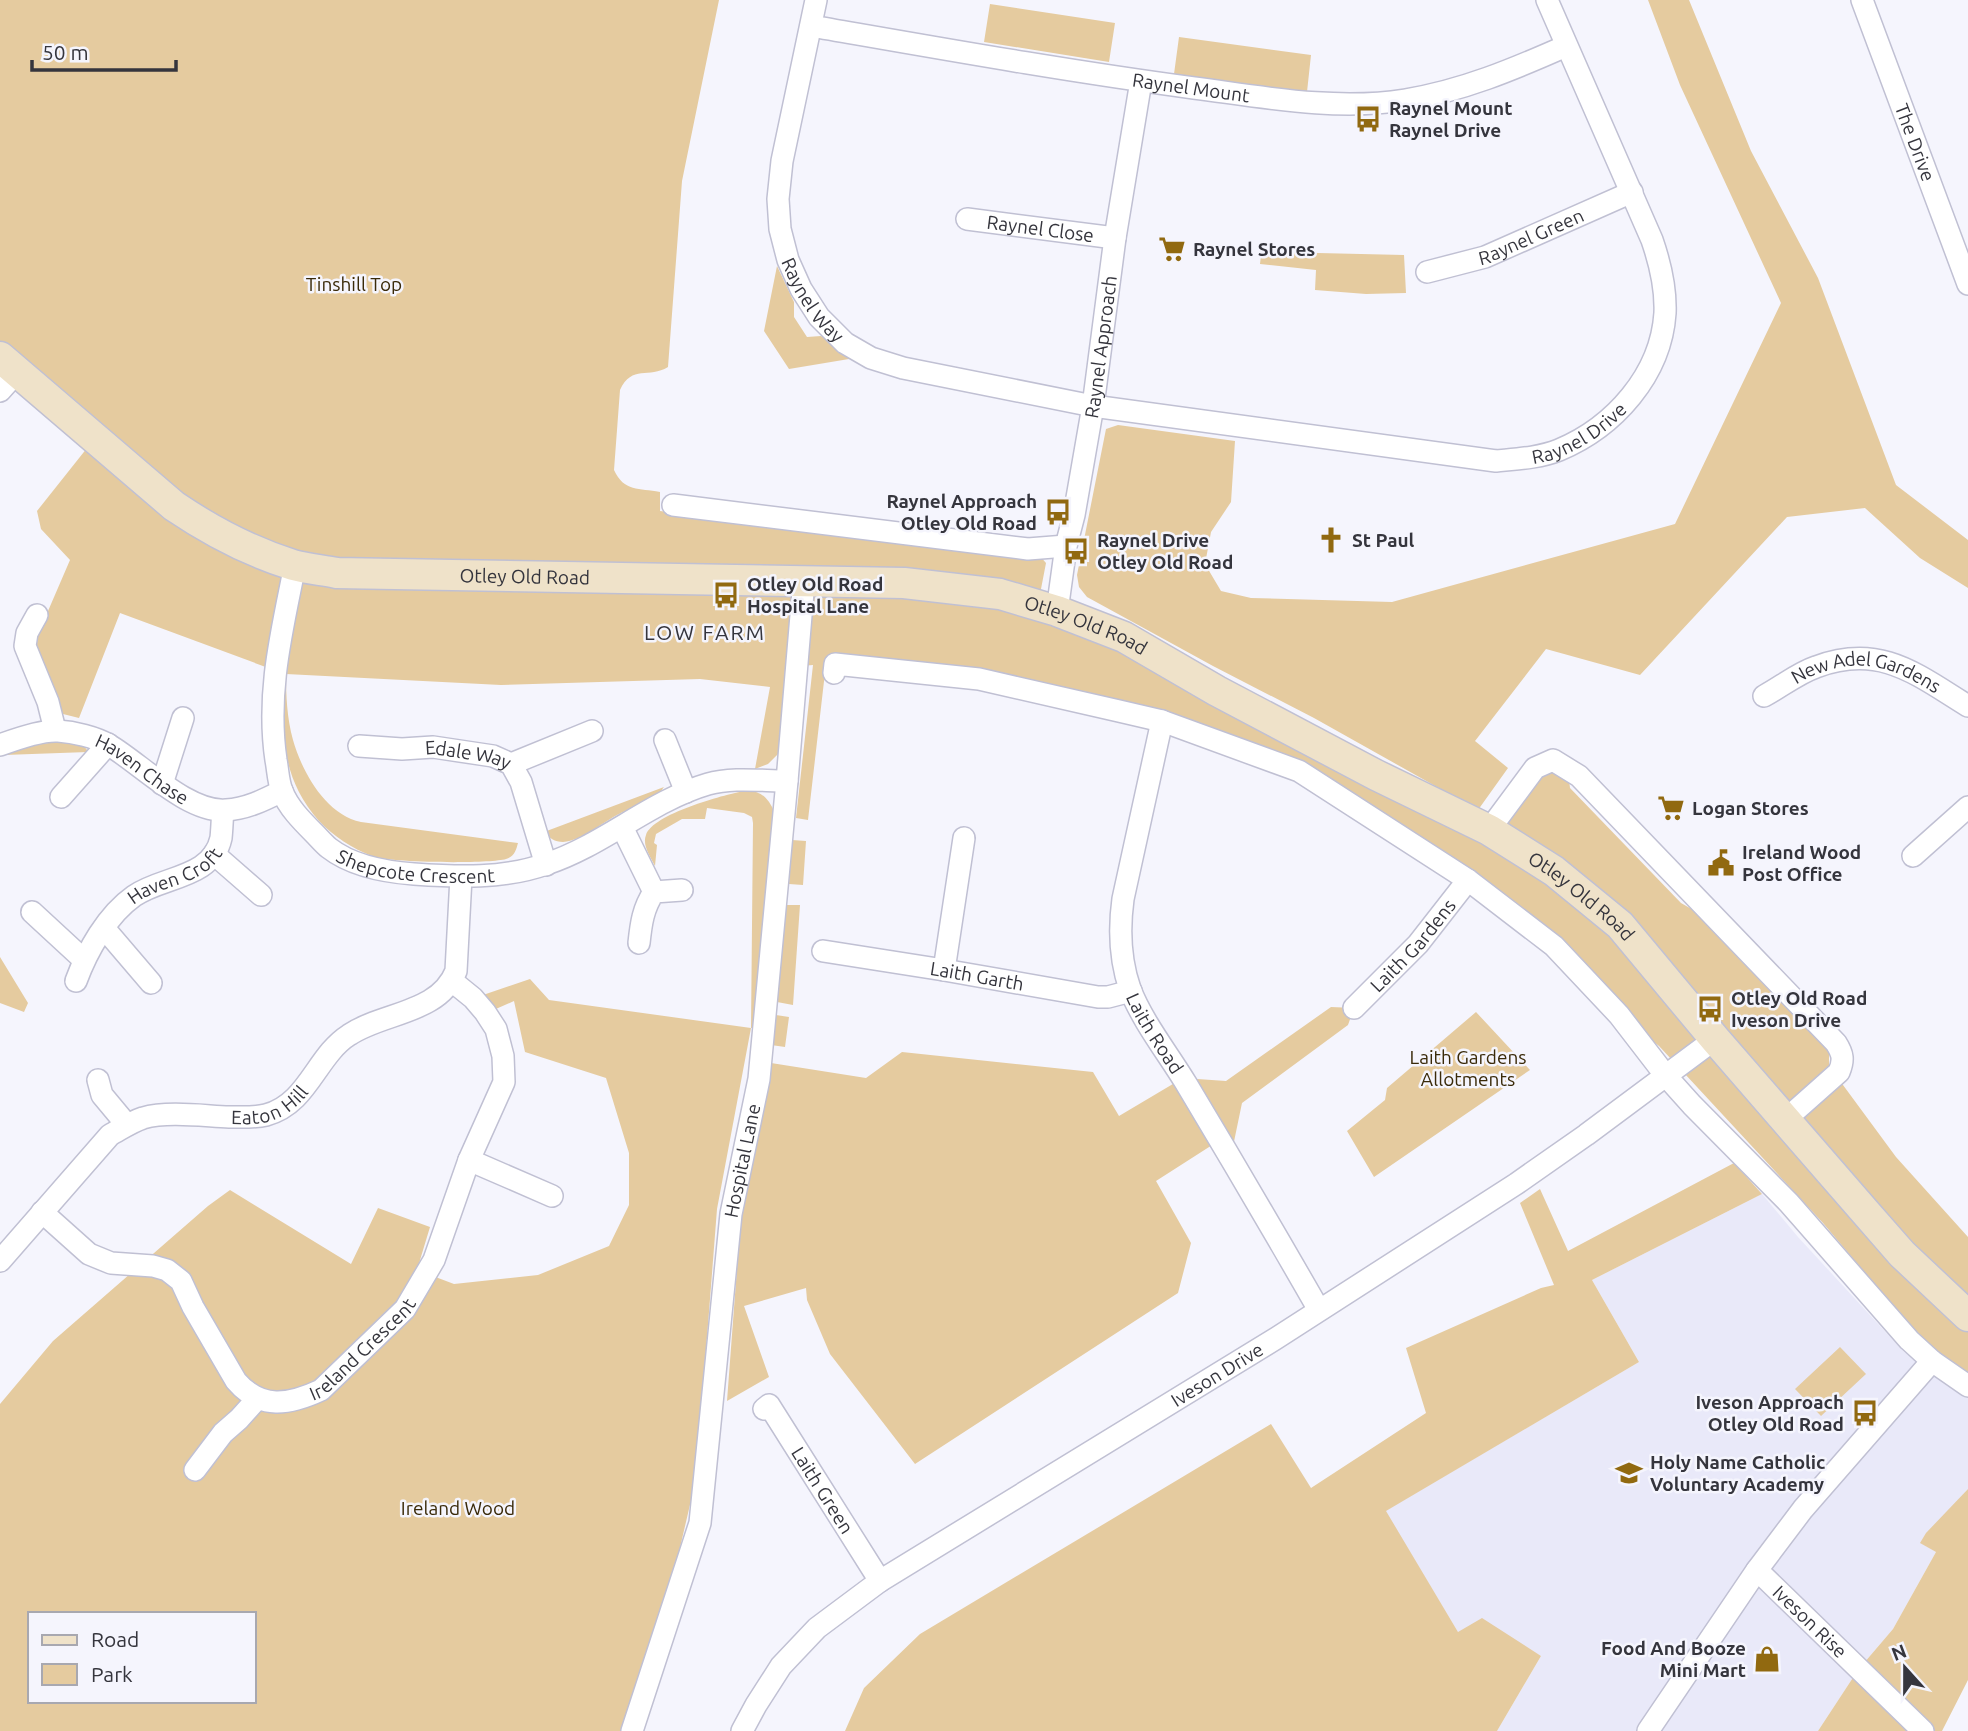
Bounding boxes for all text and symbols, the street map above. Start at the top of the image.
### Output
scale bar [32,28,175,72]
text: 50 m [42,40,89,64]
street label: Raynel Mount [1131,69,1252,107]
place label: Raynel Mount Raynel Drive [1389,97,1512,141]
street label: The Drive [1891,100,1940,184]
bus stop icon: Raynel Mount Raynel Drive [1353,104,1383,134]
street label: Raynel Green [1476,204,1587,269]
street label: Raynel Close [985,211,1095,246]
supermarket icon: Raynel Stores [1157,234,1187,264]
place label: Raynel Stores [1193,238,1315,260]
street label: Raynel Way [777,254,849,347]
park label: Tinshill Top [306,273,402,295]
street label: Raynel Approach [1080,274,1121,420]
street label: Raynel Drive [1530,398,1631,468]
place label: Raynel Approach Otley Old Road [886,490,1037,534]
bus stop icon: Raynel Approach Otley Old Road [1043,497,1073,527]
church icon: St Paul [1316,525,1346,555]
place label: Raynel Drive Otley Old Road [1097,529,1233,573]
place label: St Paul [1352,529,1415,551]
bus stop icon: Raynel Drive Otley Old Road [1061,536,1091,566]
street label: Otley Old Road [460,564,590,588]
place label: Otley Old Road Hospital Lane [747,573,883,617]
bus stop icon: Otley Old Road Hospital Lane [711,580,741,610]
street label: Otley Old Road [1022,591,1151,659]
district label: LOW FARM [644,620,766,644]
text: New Adel Gardens [1787,647,1945,697]
street label: New Adel Gardens [1787,674,1945,704]
street label: Haven Chase [92,729,193,809]
street label: Edale Way [424,736,515,774]
supermarket icon: Logan Stores [1656,793,1686,823]
place label: Logan Stores [1692,797,1809,819]
place label: Ireland Wood Post Office [1742,841,1861,885]
street label: Haven Croft [123,843,227,908]
street label: Shepcote Crescent [333,845,496,887]
street label: Otley Old Road [1524,847,1639,945]
public building icon: Ireland Wood Post Office [1706,848,1736,878]
street label: Laith Gardens [1366,895,1460,996]
street label: Laith Garth [929,957,1026,995]
place label: Otley Old Road Iveson Drive [1731,987,1867,1031]
street label: Laith Road [1122,989,1188,1078]
bus stop icon: Otley Old Road Iveson Drive [1695,994,1725,1024]
park label: Laith Gardens Allotments [1410,1046,1526,1090]
street label: Eaton Hill [231,1081,312,1128]
street label: Hospital Lane [720,1102,765,1219]
street label: Ireland Crescent [306,1294,420,1405]
street label: Iveson Drive [1167,1338,1267,1411]
place label: Iveson Approach Otley Old Road [1695,1391,1844,1435]
bus stop icon: Iveson Approach Otley Old Road [1850,1398,1880,1428]
street label: Laith Green [787,1443,858,1538]
place label: Holy Name Catholic Voluntary Academy [1650,1451,1825,1495]
school or university icon: Holy Name Catholic Voluntary Academy [1614,1458,1644,1488]
park label: Ireland Wood [401,1497,515,1519]
street label: Iveson Rise [1769,1581,1852,1662]
legend [28,1612,256,1703]
text: Road [91,1627,139,1651]
north arrow [1870,1633,1940,1703]
place label: Food And Booze Mini Mart [1601,1637,1746,1681]
text: N [1888,1639,1909,1665]
shop icon: Food And Booze Mini Mart [1752,1644,1782,1674]
text: Park [91,1662,133,1686]

